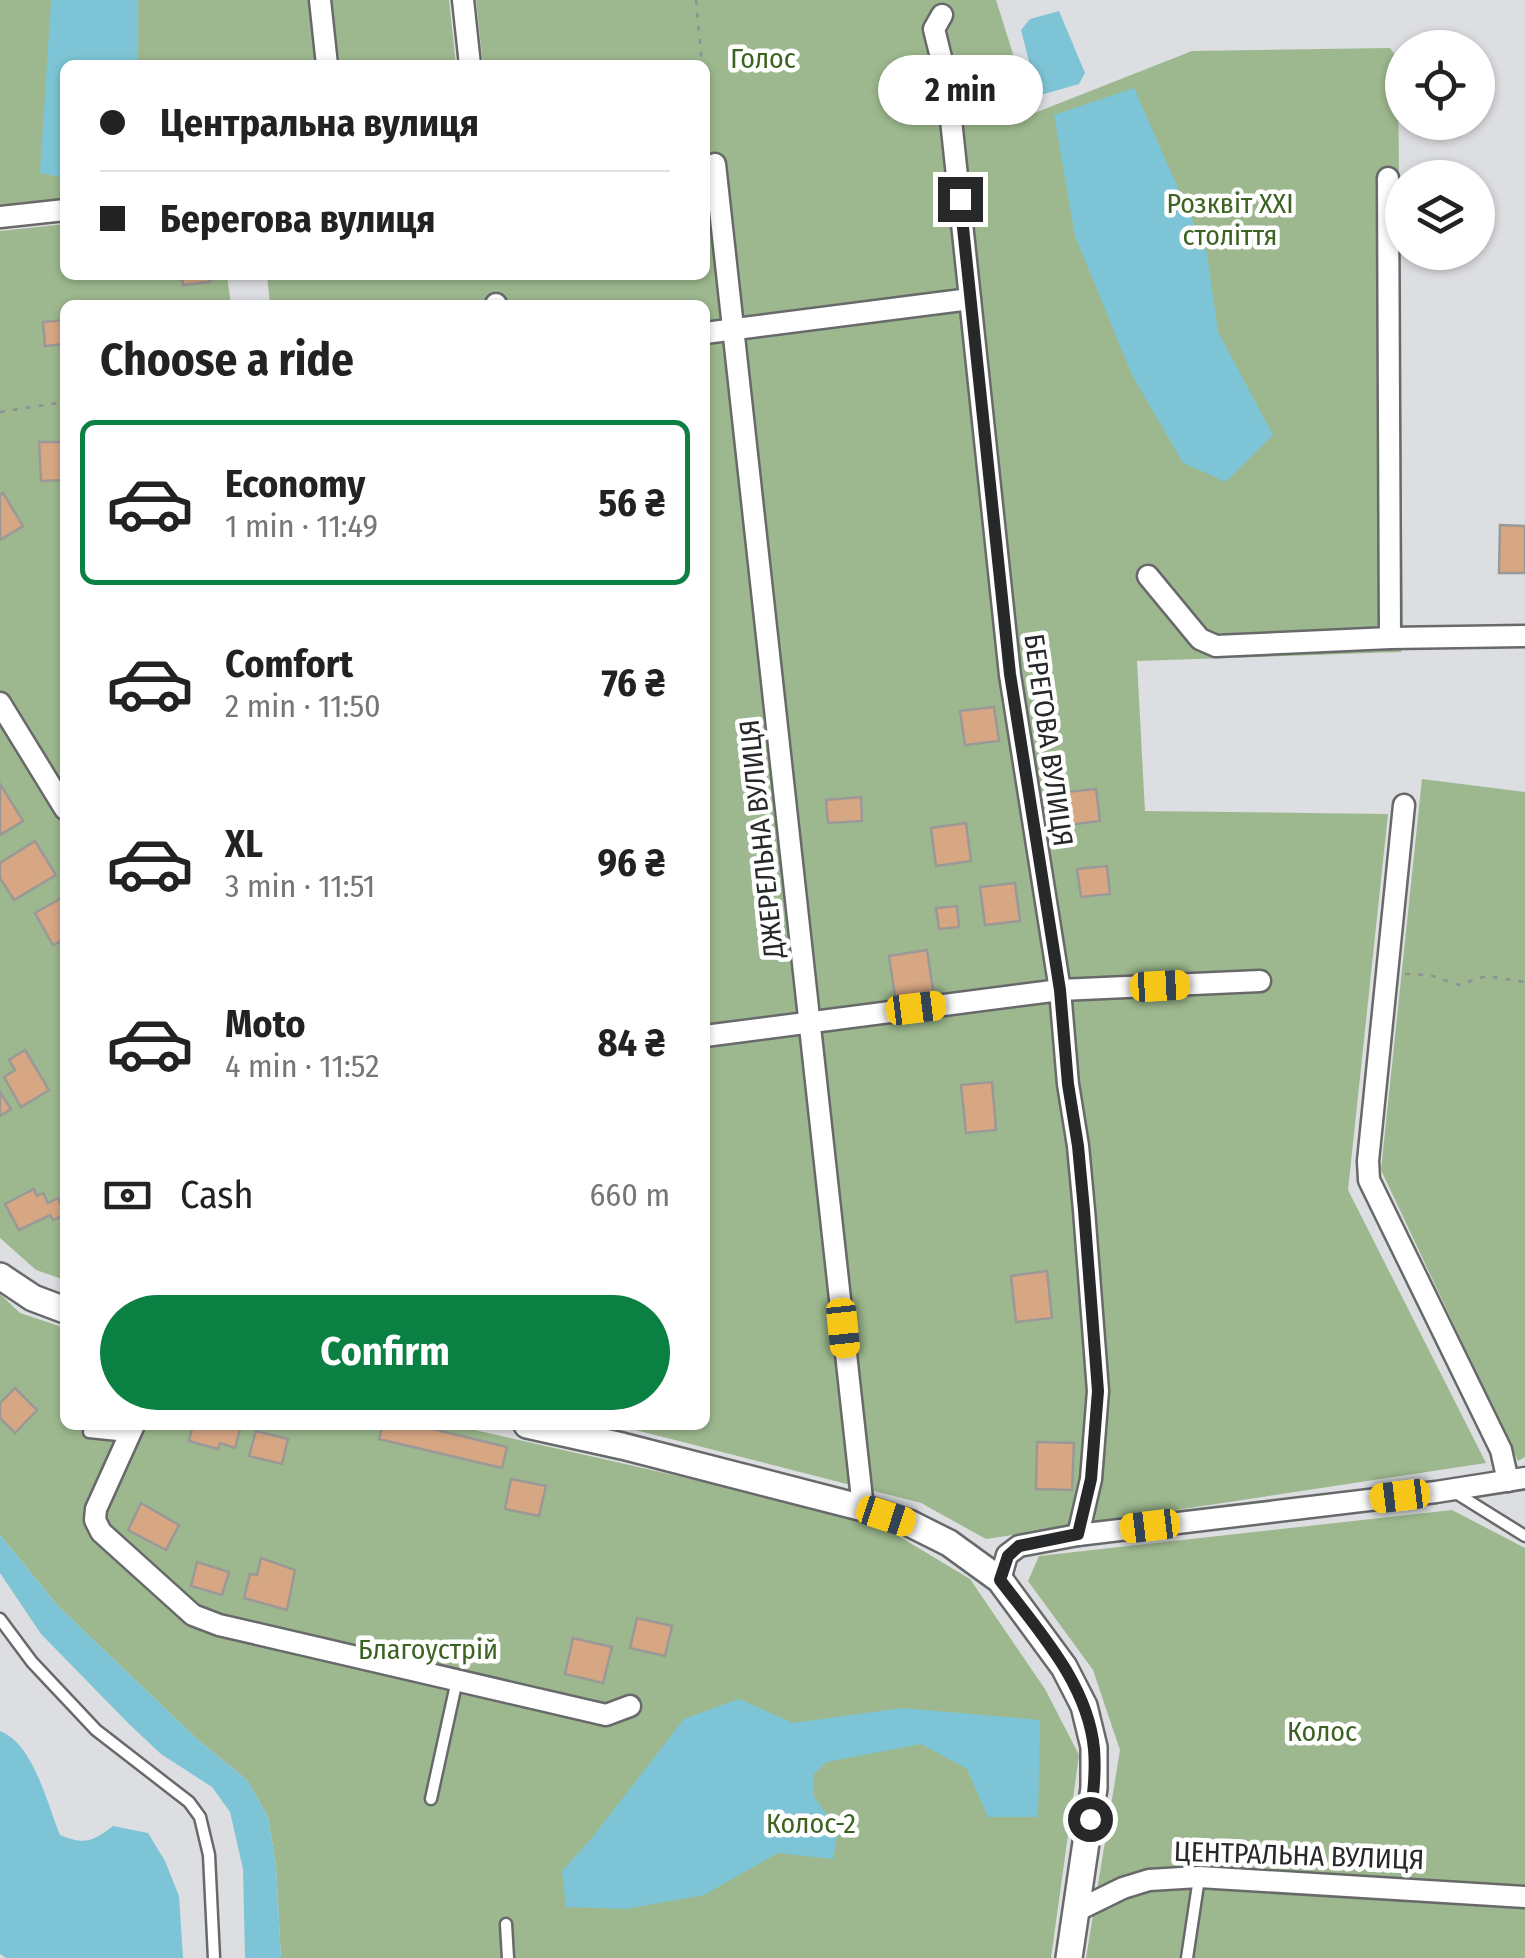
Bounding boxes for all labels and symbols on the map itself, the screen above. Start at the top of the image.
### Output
park label: Голос [730,42,796,75]
callout: 2 min [878,54,1042,124]
route end [938,177,983,222]
park label: Розквіт XXI століття [1166,187,1294,252]
street label: БЕРЕГОВА ВУЛИЦЯ [1017,632,1080,848]
street label: ДЖЕРЕЛЬНА ВУЛИЦЯ [733,718,791,961]
car [1129,969,1191,1003]
car [884,989,948,1027]
car [825,1297,861,1359]
car [1368,1477,1432,1515]
car [853,1492,919,1540]
car [1118,1507,1182,1545]
park label: Благоустрій [358,1633,498,1666]
park label: Колос [1287,1715,1357,1748]
route start [1068,1797,1113,1842]
park label: Колос-2 [766,1807,856,1840]
street label: ЦЕНТРАЛЬНА ВУЛИЦЯ [1173,1835,1425,1876]

